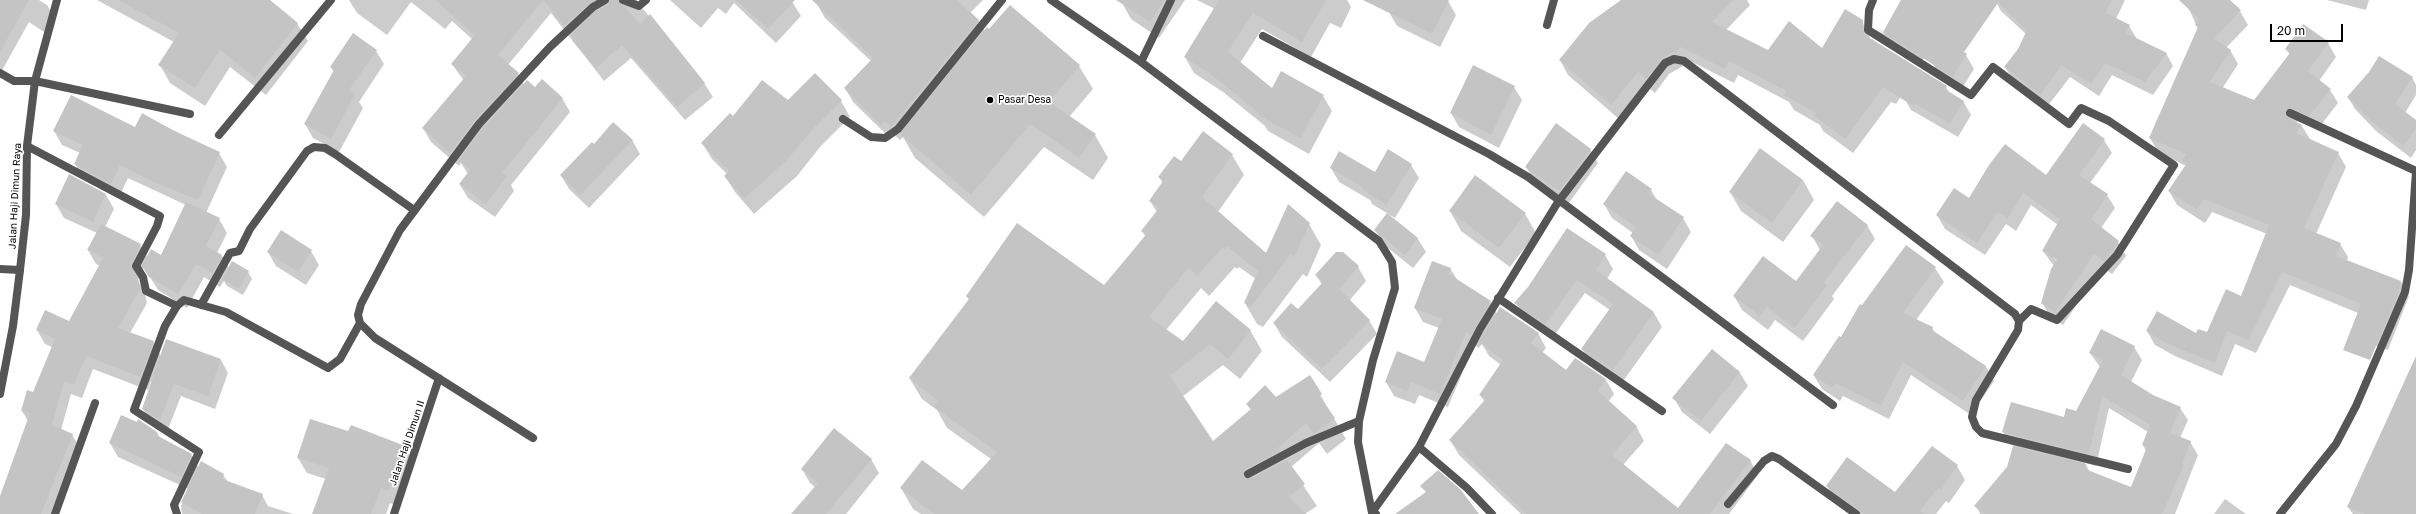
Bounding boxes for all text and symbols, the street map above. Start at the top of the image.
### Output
scale bar [2272,16,2345,42]
text: 20 m [2277,23,2305,38]
place label: Pasar Desa [998,94,1051,106]
marker: Pasar Desa [985,95,995,105]
street label: Jalan Haji Dimun Raya [6,143,24,249]
street label: Jalan Haji Dimun II [387,399,427,487]

